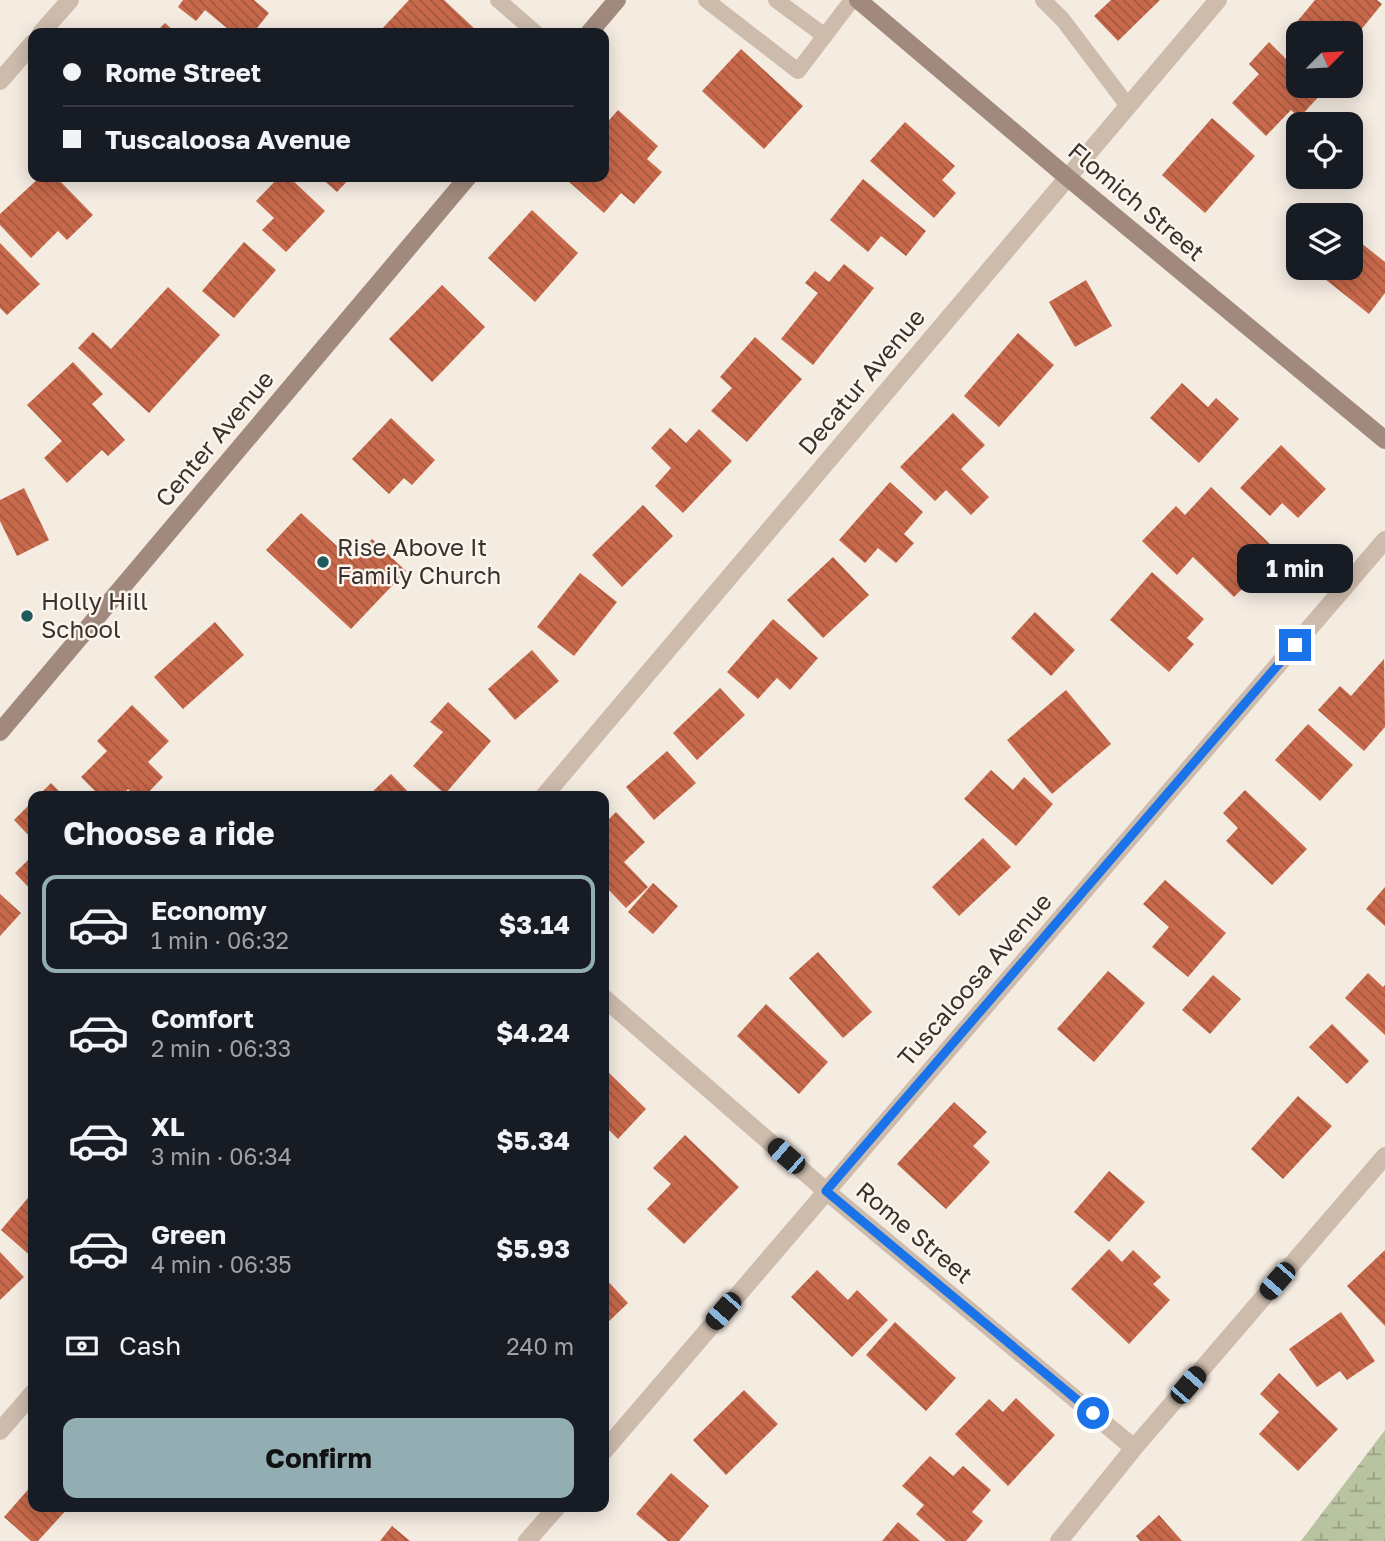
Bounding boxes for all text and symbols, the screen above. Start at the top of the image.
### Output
north arrow [1286,21,1363,98]
map controls [1286,21,1363,280]
text: Rome Street [105,57,261,88]
button: locate [1286,112,1363,189]
text: Tuscaloosa Avenue [105,124,351,155]
street label: Flomich Street [1063,136,1211,266]
button: layers [1286,203,1363,280]
street label: Decatur Avenue [791,302,930,460]
street label: Center Avenue [149,364,279,512]
place label: Rise Above It Family Church [337,532,501,589]
callout: 1 min [1237,544,1353,592]
marker: Rise Above It Family Church [315,554,331,570]
text: 1 min [1266,554,1324,582]
place label: Holly Hill School [41,586,148,643]
marker: Holly Hill School [19,608,35,624]
route end [1279,629,1311,661]
text: Choose a ride [63,814,275,852]
street label: Tuscaloosa Avenue [891,887,1057,1071]
icon: car [67,893,130,956]
text: Economy [151,895,267,926]
text: $3.14 [499,909,570,940]
text: 1 min · 06:32 [151,926,289,954]
icon: car [67,1001,130,1064]
text: Comfort [151,1003,254,1034]
text: $4.24 [496,1017,570,1048]
text: 2 min · 06:33 [151,1034,291,1062]
icon: car [67,1109,130,1172]
text: XL [151,1111,185,1142]
text: $5.34 [496,1125,570,1156]
car [764,1134,809,1178]
text: 3 min · 06:34 [151,1142,292,1170]
street label: Rome Street [851,1175,979,1289]
icon: car [67,1217,130,1280]
text: Green [151,1219,226,1250]
text: $5.93 [496,1233,570,1264]
text: 4 min · 06:35 [151,1250,292,1278]
car [1256,1258,1299,1304]
car [702,1288,745,1334]
icon: cash [63,1327,101,1365]
text: Cash [119,1330,181,1361]
text: 240 m [506,1332,574,1360]
car [1167,1362,1210,1408]
route start [1077,1397,1109,1429]
button: Confirm [63,1418,574,1498]

